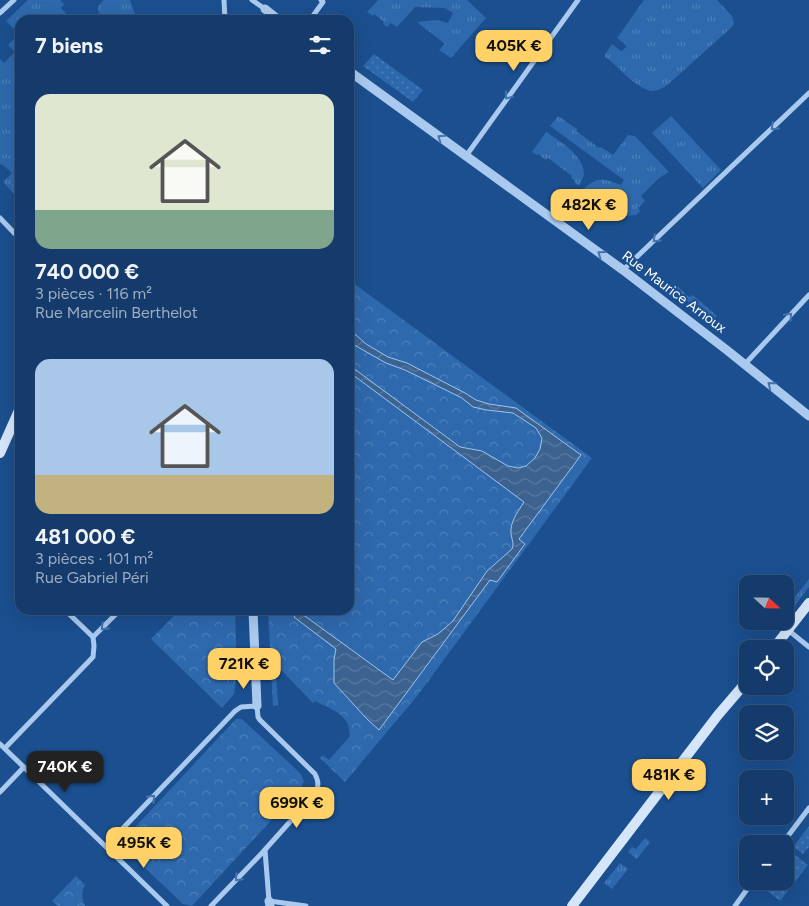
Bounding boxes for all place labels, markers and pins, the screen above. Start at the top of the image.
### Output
pin: 405K € [473,30,555,72]
pin: 482K € [548,188,630,231]
pin: 721K € [203,648,285,690]
pin: 740K € [24,750,106,793]
pin: 481K € [628,758,710,801]
pin: 699K € [256,786,338,829]
pin: 495K € [103,826,185,869]

